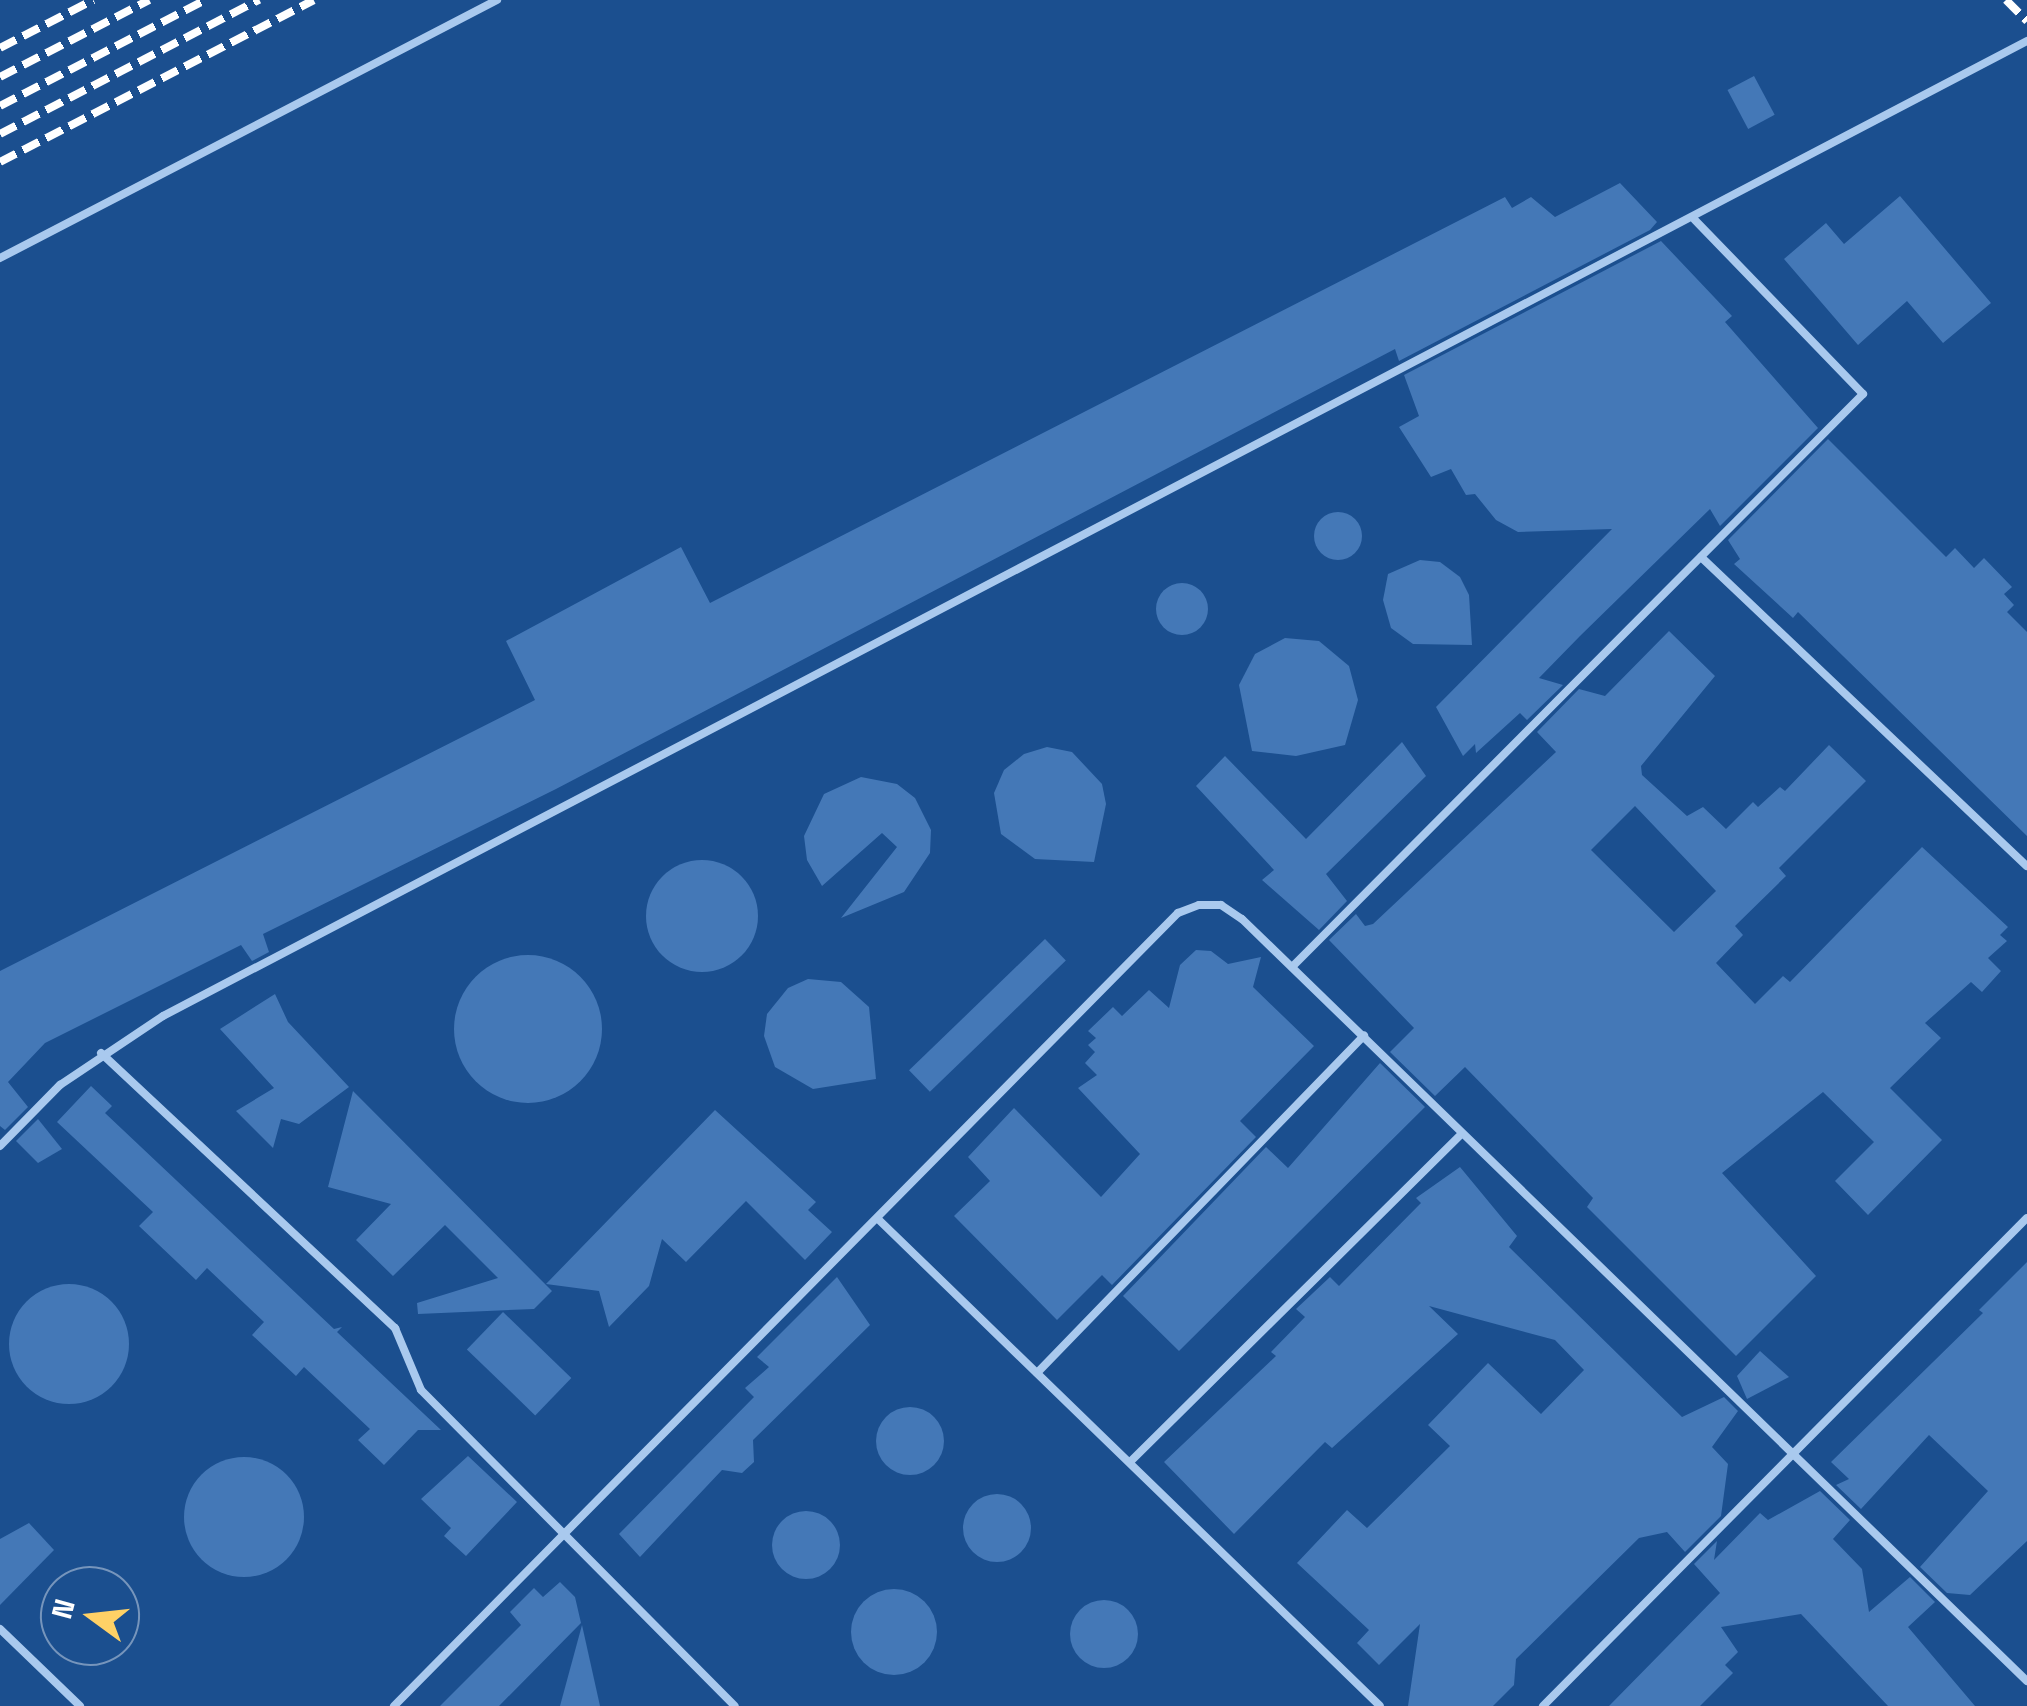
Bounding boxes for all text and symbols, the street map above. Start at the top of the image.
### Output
north arrow [40,1566,140,1666]
text: N [43,1595,83,1622]

